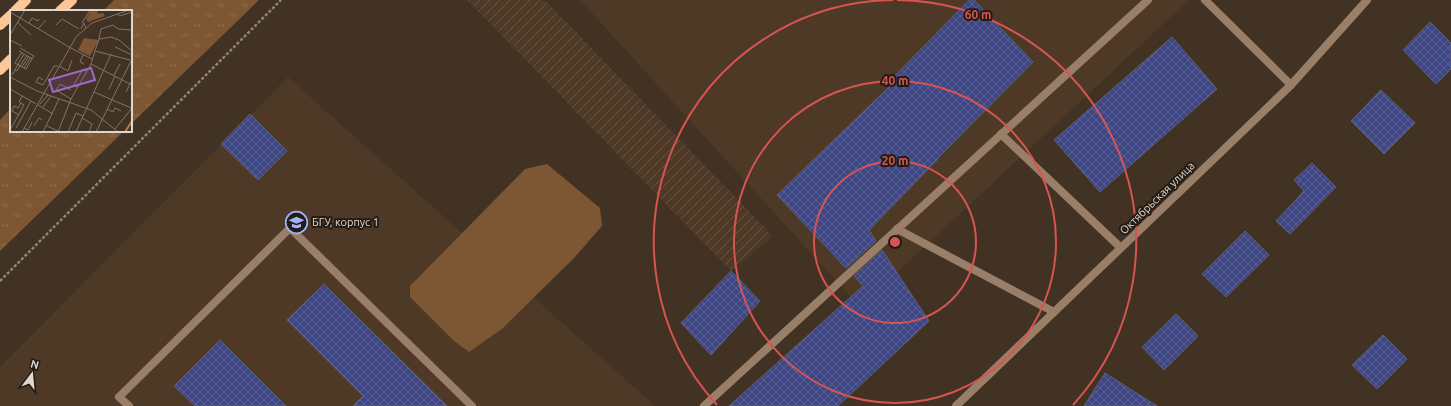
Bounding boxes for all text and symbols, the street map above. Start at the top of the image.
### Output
text: 60 m [965,8,991,21]
inset map [10,10,132,132]
text: 40 m [882,74,908,87]
text: 20 m [882,154,908,167]
street label: Октябрьская улица [1117,159,1197,237]
school or university icon: БГУ, корпус 1 [284,209,310,235]
place label: БГУ, корпус 1 [312,216,379,228]
centre of rings [888,235,902,249]
north arrow [12,354,52,394]
text: N [29,357,40,371]

